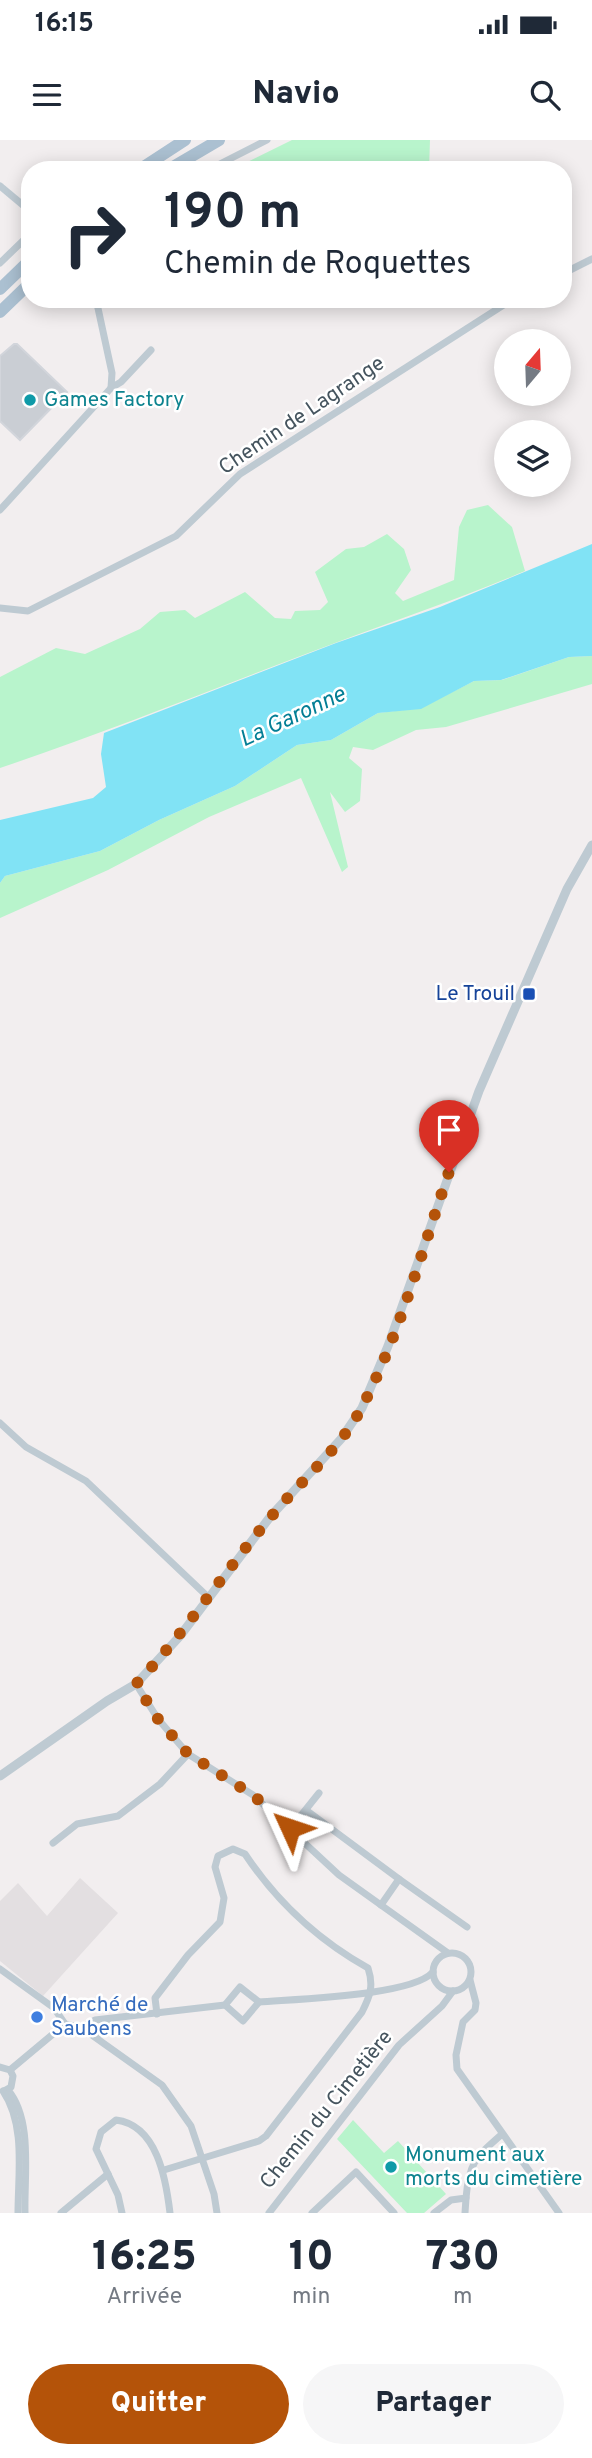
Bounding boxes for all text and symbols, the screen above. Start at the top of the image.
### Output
text: 16:15 [35,8,94,41]
text: Navio [252,75,340,115]
icon: menu [28,76,66,114]
icon: search [526,76,564,114]
text: 190 m [164,184,301,246]
icon: right [49,189,140,280]
text: Chemin de Roquettes [164,245,471,285]
north arrow [494,329,570,406]
map controls [494,329,571,497]
street label: Chemin de Lagrange [214,350,390,482]
place label: Games Factory [44,387,184,414]
marker: Games Factory [22,392,38,408]
button: layers [494,420,571,497]
water label: La Garonne [235,680,352,755]
place label: Le Trouil [435,981,515,1008]
marker: Le Trouil [521,986,537,1002]
pin [419,1100,479,1172]
icon: arrive [430,1111,468,1149]
position arrow [253,1791,327,1865]
place label: Marché de Saubens [51,1992,148,2043]
marker: Marché de Saubens [29,2009,45,2025]
street label: Chemin du Cimetière [255,2025,399,2195]
place label: Monument aux morts du cimetière [405,2142,582,2193]
marker: Monument aux morts du cimetière [383,2159,399,2175]
text: 16:25 [92,2232,197,2285]
text: 10 [289,2232,334,2285]
text: 730 [426,2232,500,2285]
text: Arrivée [107,2283,182,2312]
text: min [292,2283,330,2312]
text: m [453,2283,473,2312]
button: Quitter [28,2364,289,2444]
button: Partager [303,2364,564,2444]

